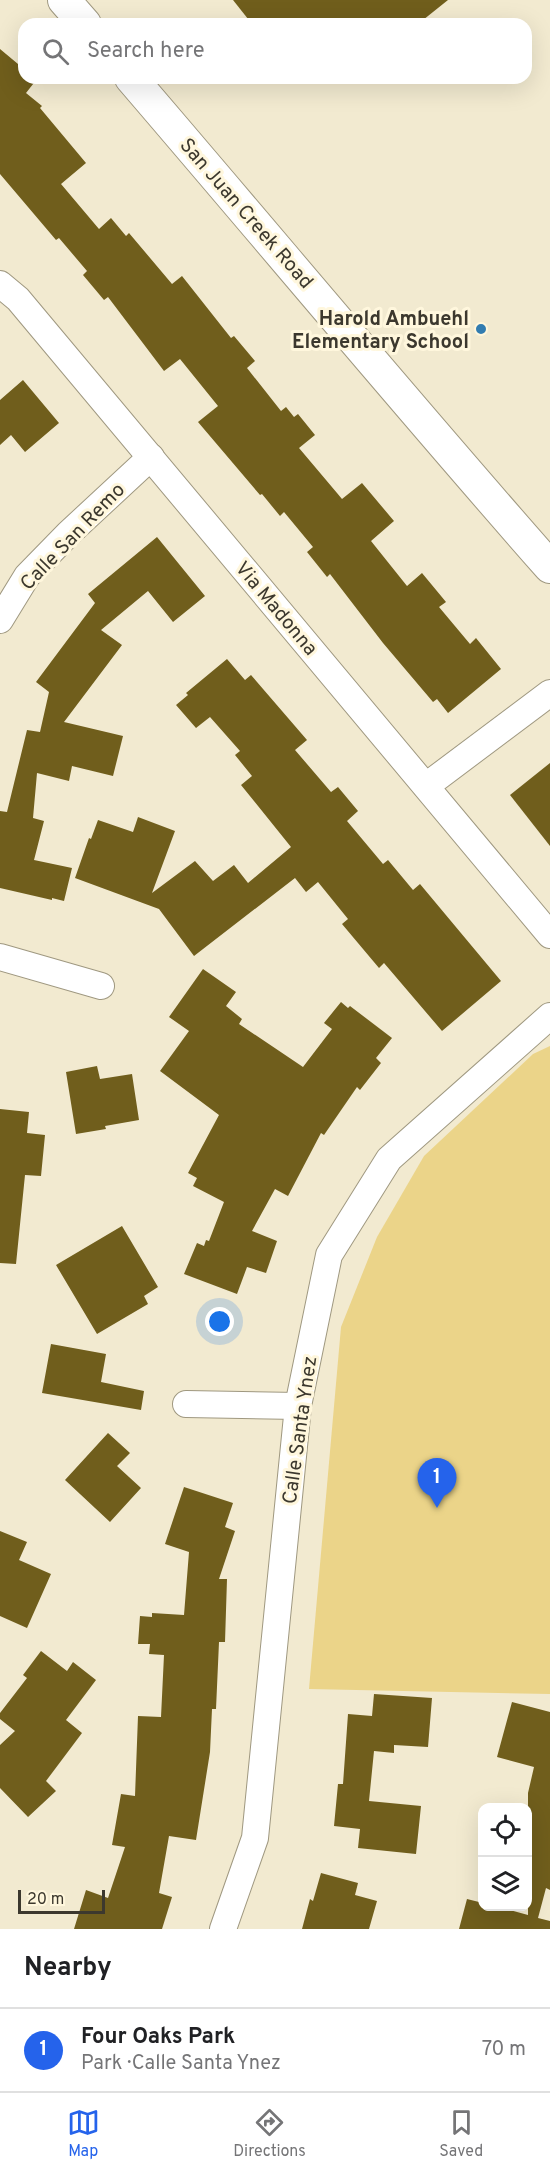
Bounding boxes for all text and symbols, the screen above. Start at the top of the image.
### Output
search box [18,18,532,84]
icon: search [39,35,72,68]
text: Search here [87,38,205,65]
street label: San Juan Creek Road [173,134,318,295]
place label: Harold Ambuehl Elementary School [292,307,469,356]
marker: Harold Ambuehl Elementary School [474,322,488,336]
street label: Calle San Remo [15,478,132,597]
street label: Via Madonna [228,557,322,662]
your location [205,1307,234,1336]
street label: Calle Santa Ynez [278,1355,324,1506]
pin: 1 [418,1458,456,1508]
map controls [478,1803,532,1911]
button: locate [478,1803,532,1857]
button: layers [478,1857,532,1911]
scale bar [18,1887,105,1914]
text: 20 m [27,1890,64,1910]
text: Nearby [24,1952,112,1985]
text: Four Oaks Park [81,2024,235,2051]
text: 1 [40,2037,48,2063]
text: 70 m [482,2037,526,2063]
text: Park · Calle Santa Ynez [81,2051,281,2077]
tab: Map [67,2106,100,2162]
tab: Directions [233,2106,306,2162]
tab: Saved [439,2106,483,2162]

